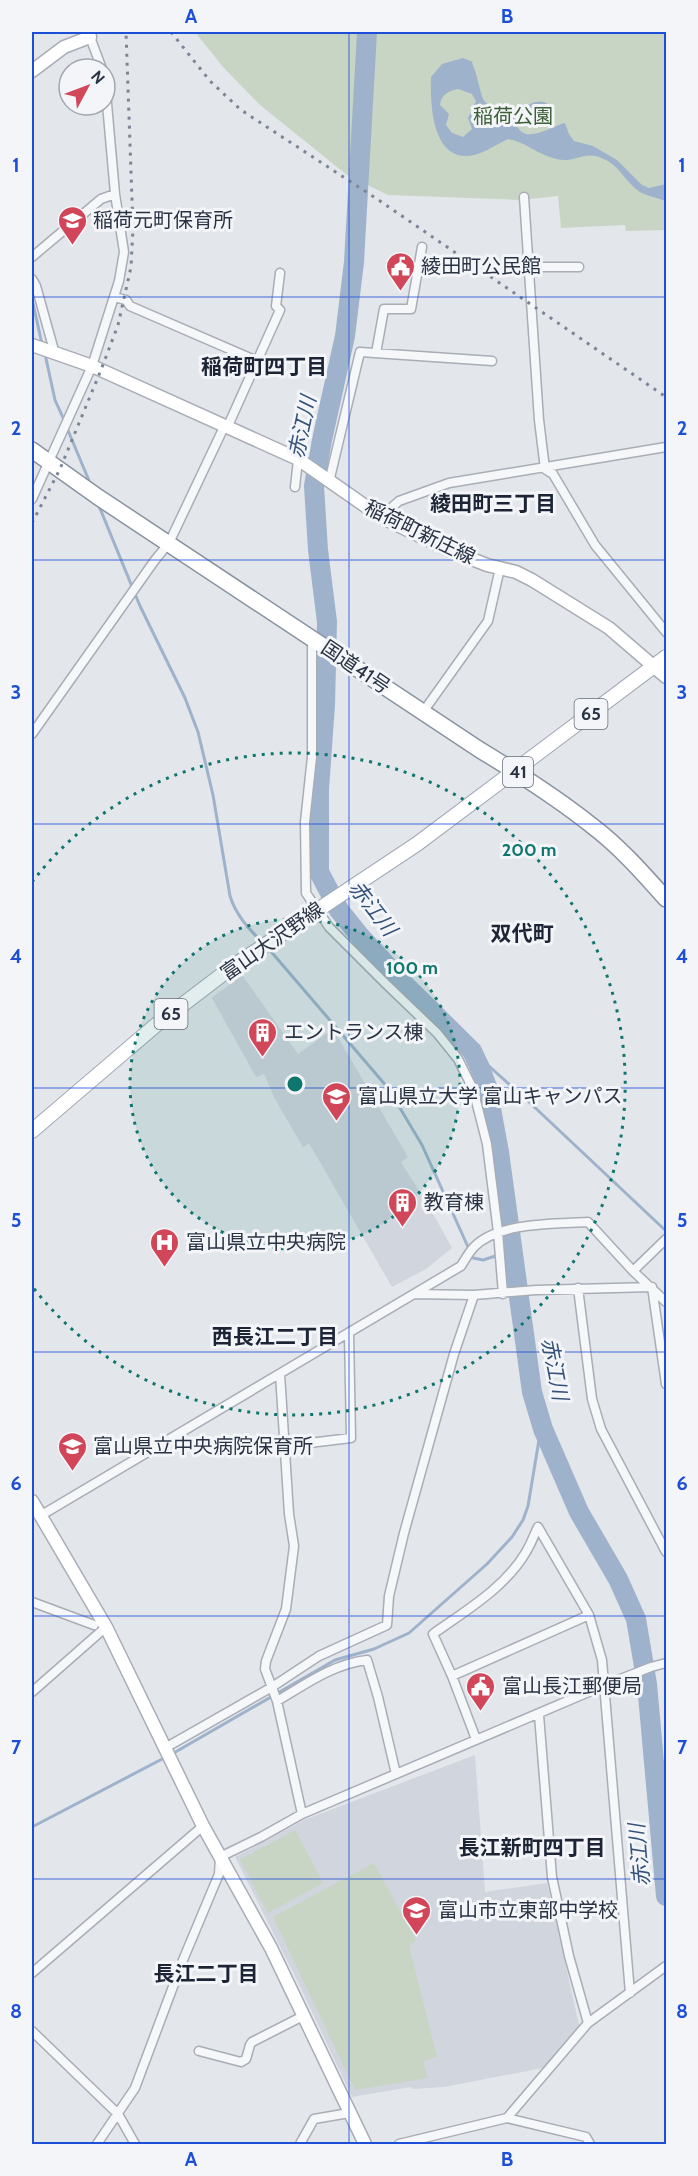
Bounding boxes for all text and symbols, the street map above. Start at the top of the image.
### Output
text: A [185,4,198,28]
text: B [501,4,513,28]
north arrow [57,57,117,117]
text: N [87,67,109,88]
park label: 稲荷公園 [473,104,553,128]
text: 1 [12,153,20,177]
text: 1 [678,153,686,177]
school or university icon: 稲荷元町保育所 [56,204,88,246]
place label: 稲荷元町保育所 [93,208,233,232]
public building icon: 綾田町公民館 [384,250,416,292]
place label: 綾田町公民館 [421,254,541,278]
district label: 稲荷町四丁目 [201,354,327,379]
water label: 赤江川 [283,392,321,460]
text: 2 [11,416,21,440]
text: 2 [677,416,687,440]
district label: 綾田町三丁目 [430,491,556,516]
street label: 稲荷町新庄線 [361,495,479,569]
street label: 国道41号 [317,635,395,699]
text: 3 [11,680,21,704]
text: 3 [677,680,687,704]
road number: 65 [574,699,608,729]
road number: 41 [503,757,533,787]
text: 200 m [502,839,556,861]
water label: 赤江川 [344,875,403,942]
street label: 富山大沢野線 [216,897,328,985]
district label: 双代町 [491,921,554,946]
text: 4 [10,944,22,968]
text: 4 [676,944,688,968]
text: 100 m [386,957,438,979]
road number: 65 [154,999,188,1029]
building icon: エントランス棟 [247,1016,279,1058]
place label: エントランス棟 [284,1020,424,1044]
centre of rings [285,1074,305,1094]
school or university icon: 富山県立大学 富山キャンパス [321,1080,353,1122]
place label: 富山県立大学 富山キャンパス [358,1084,623,1108]
building icon: 教育棟 [387,1186,419,1228]
place label: 教育棟 [424,1190,484,1214]
text: 5 [11,1208,21,1232]
text: 5 [677,1208,687,1232]
hospital icon: 富山県立中央病院 [149,1226,181,1268]
place label: 富山県立中央病院 [186,1230,346,1254]
district label: 西長江二丁目 [212,1324,338,1349]
water label: 赤江川 [537,1336,574,1404]
school or university icon: 富山県立中央病院保育所 [56,1430,88,1472]
place label: 富山県立中央病院保育所 [93,1434,313,1458]
text: 6 [10,1471,22,1495]
text: 6 [676,1471,688,1495]
public building icon: 富山長江郵便局 [465,1670,497,1712]
place label: 富山長江郵便局 [502,1674,642,1698]
text: 7 [11,1735,22,1759]
text: 7 [677,1735,688,1759]
water label: 赤江川 [624,1821,654,1887]
district label: 長江新町四丁目 [459,1835,606,1860]
school or university icon: 富山市立東部中学校 [401,1894,433,1936]
place label: 富山市立東部中学校 [438,1898,618,1922]
district label: 長江二丁目 [154,1961,259,1986]
text: 8 [10,1999,22,2023]
text: 8 [676,1999,688,2023]
text: A [185,2147,198,2171]
text: B [501,2147,513,2171]

